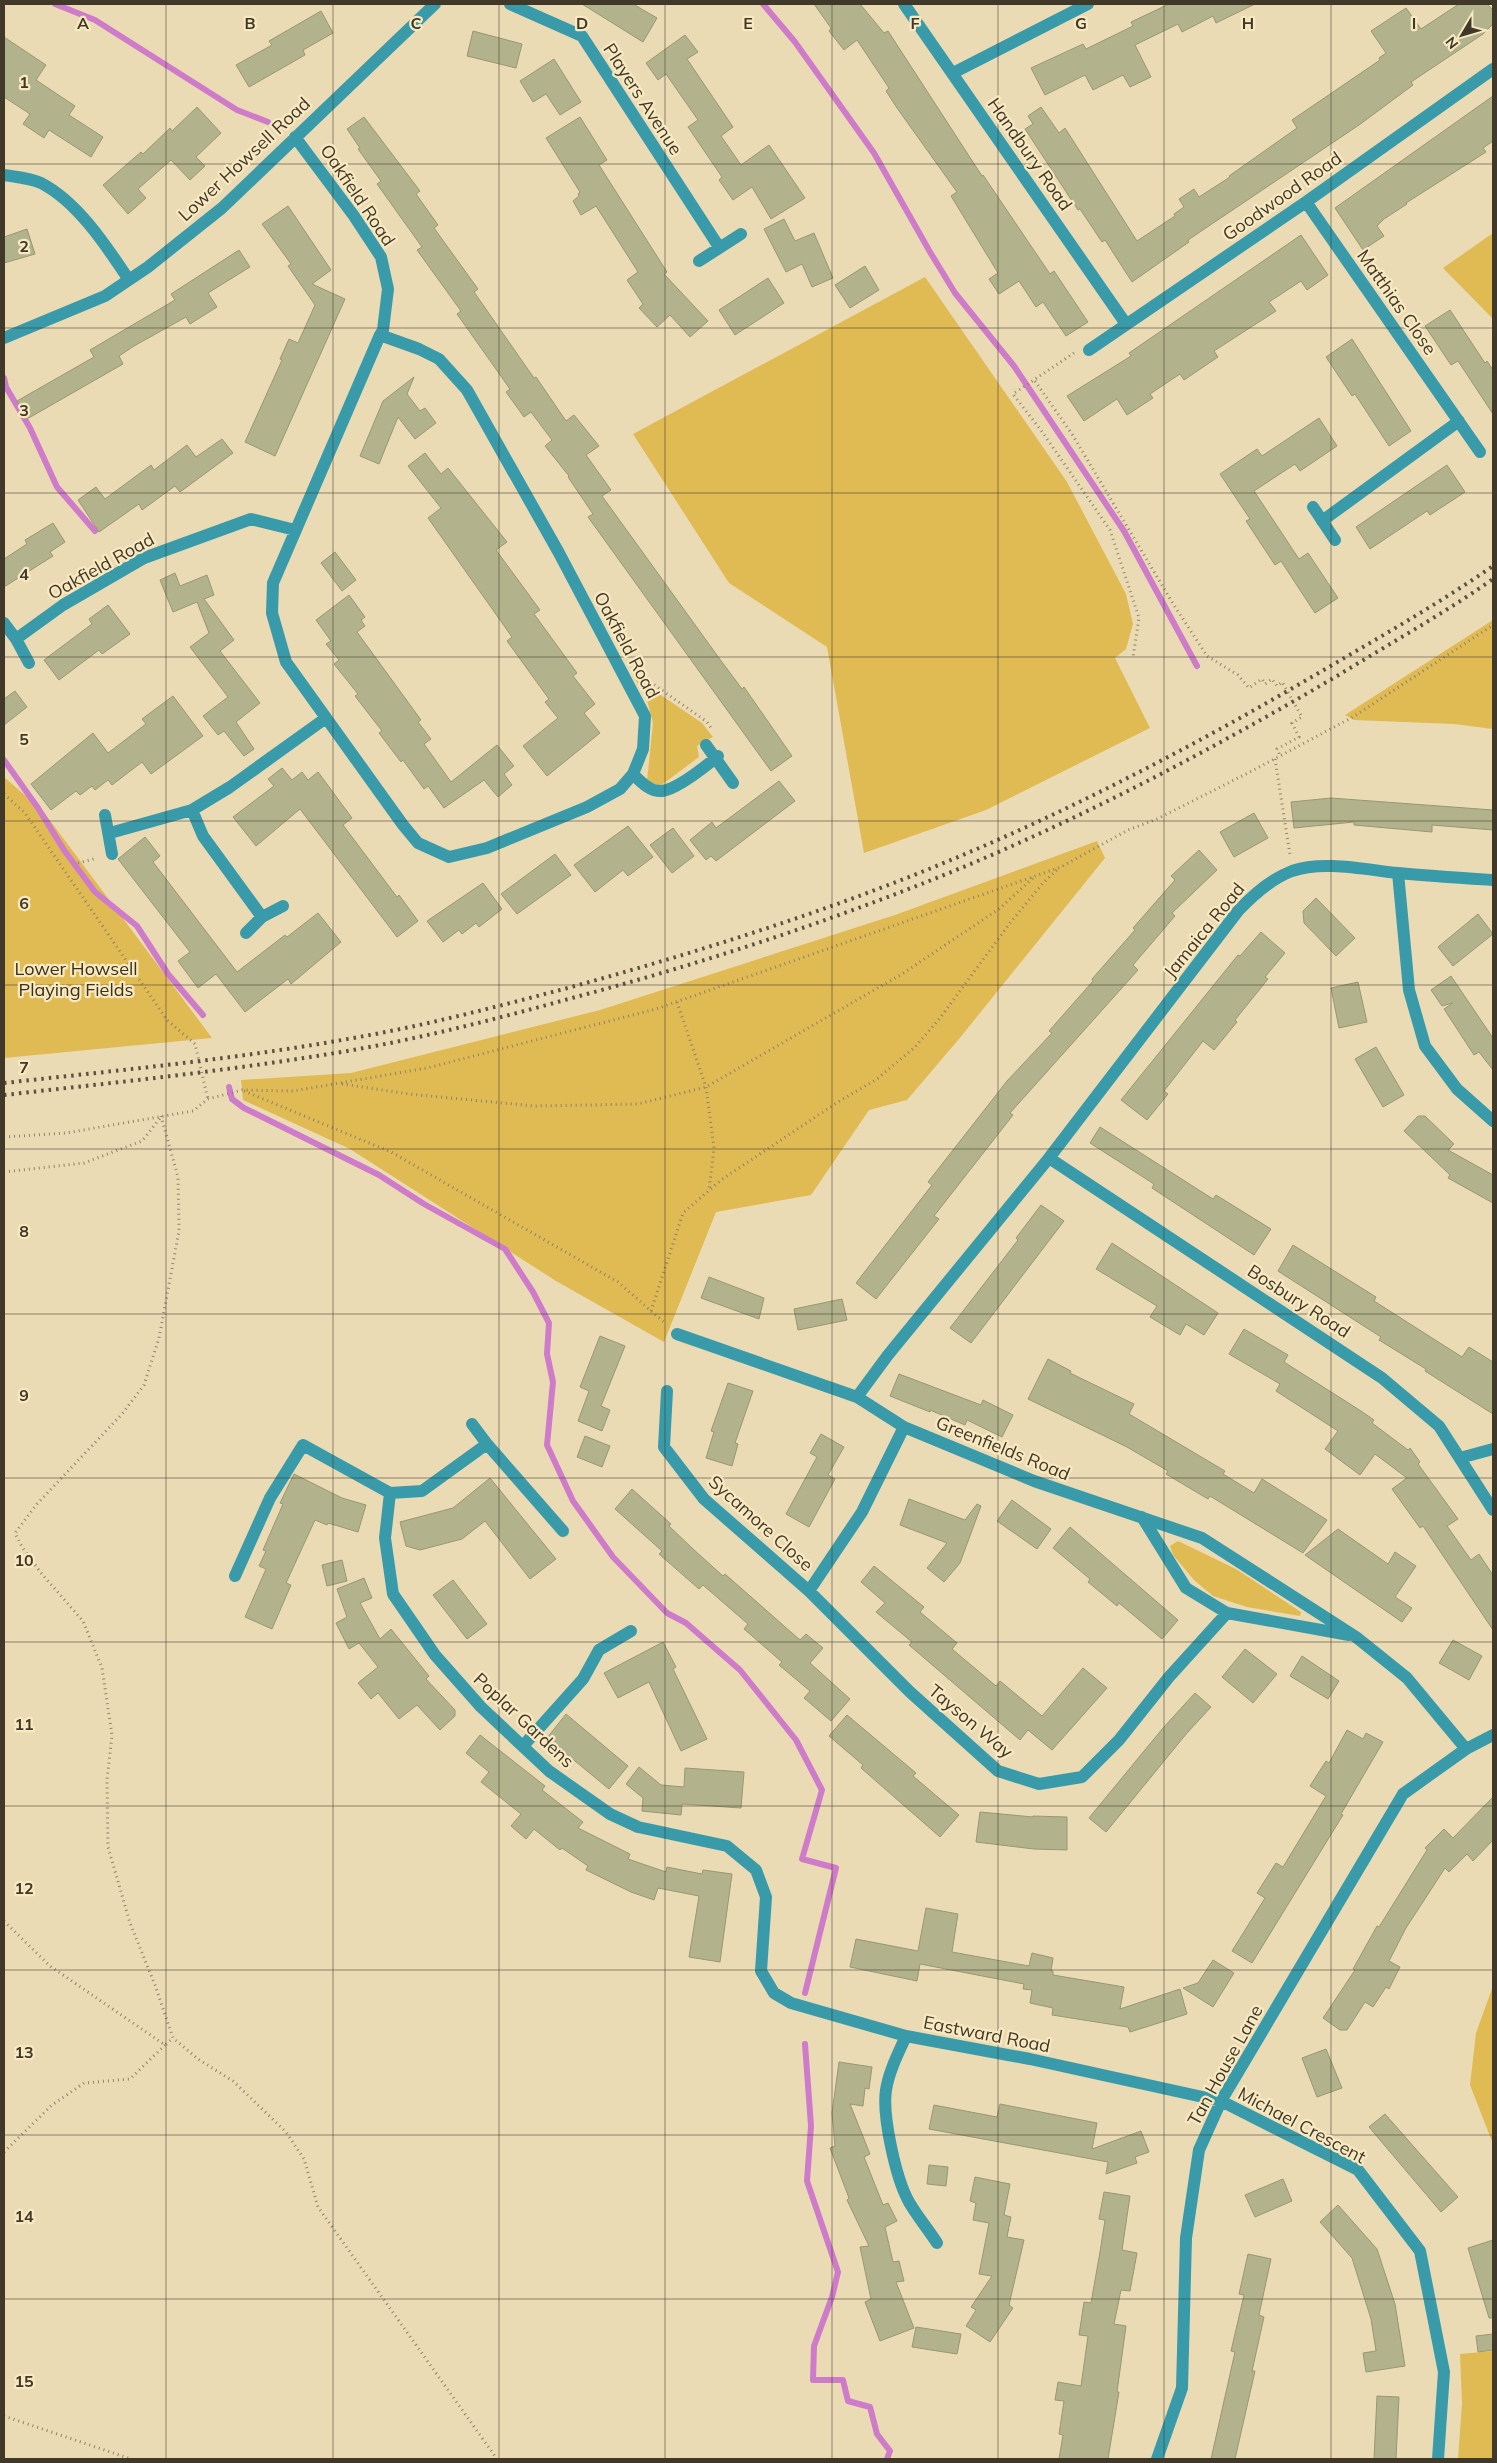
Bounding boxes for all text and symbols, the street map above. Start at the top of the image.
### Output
north arrow [1437,10,1487,60]
text: A [77,13,89,33]
text: B [244,13,256,33]
text: C [411,13,422,33]
text: D [576,13,588,33]
text: E [743,13,753,33]
text: F [910,13,920,33]
text: G [1075,13,1087,33]
text: H [1242,13,1254,33]
text: I [1412,13,1416,33]
text: N [1441,33,1462,53]
street label: Players Avenue [598,39,688,159]
text: 1 [19,72,29,92]
street label: Lower Howsell Road [173,92,315,226]
street label: Handbury Road [983,93,1077,215]
street label: Oakfield Road [315,140,401,250]
street label: Goodwood Road [1218,146,1346,246]
text: 2 [19,236,29,256]
street label: Matthias Close [1352,245,1442,359]
text: 3 [19,400,29,420]
street label: Oakfield Road [44,527,158,605]
text: 4 [19,564,29,584]
street label: Oakfield Road [589,588,665,702]
text: 5 [19,729,29,749]
street label: Jamaica Road [1159,878,1249,982]
text: 6 [19,893,29,913]
park label: Lower Howsell Playing Fields [14,957,138,1001]
text: 7 [19,1057,29,1077]
text: 8 [19,1221,29,1241]
street label: Bosbury Road [1243,1259,1355,1343]
text: 9 [19,1385,29,1405]
street label: Greenfields Road [933,1411,1073,1485]
street label: Sycamore Close [704,1470,818,1576]
text: 10 [14,1550,34,1570]
street label: Poplar Gardens [469,1668,579,1773]
street label: Tayson Way [924,1679,1018,1763]
text: 11 [14,1714,34,1734]
text: 12 [14,1878,34,1898]
street label: Tan House Lane [1182,2001,1268,2129]
street label: Eastward Road [922,2010,1052,2058]
text: 13 [14,2042,34,2062]
street label: Michael Crescent [1234,2082,1370,2168]
text: 14 [14,2206,34,2226]
text: 15 [14,2371,34,2391]

